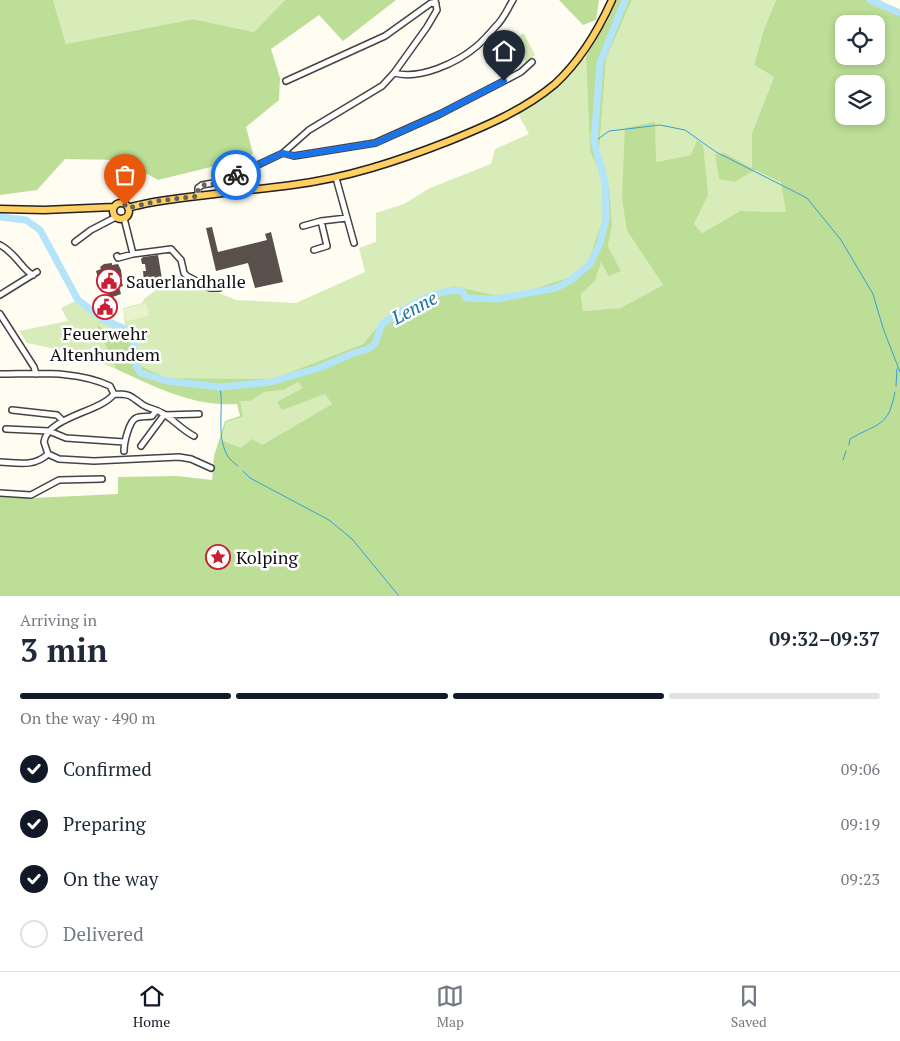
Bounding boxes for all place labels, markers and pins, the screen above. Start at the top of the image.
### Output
pin [483,30,525,81]
pin [104,154,146,205]
public building icon: Sauerlandhalle [96,268,122,294]
place label: Sauerlandhalle [126,269,246,293]
public building icon: Feuerwehr Altenhundem [92,294,118,320]
place label: Feuerwehr Altenhundem [50,321,161,366]
place icon: Kolping [205,544,231,570]
place label: Kolping [236,545,298,569]

